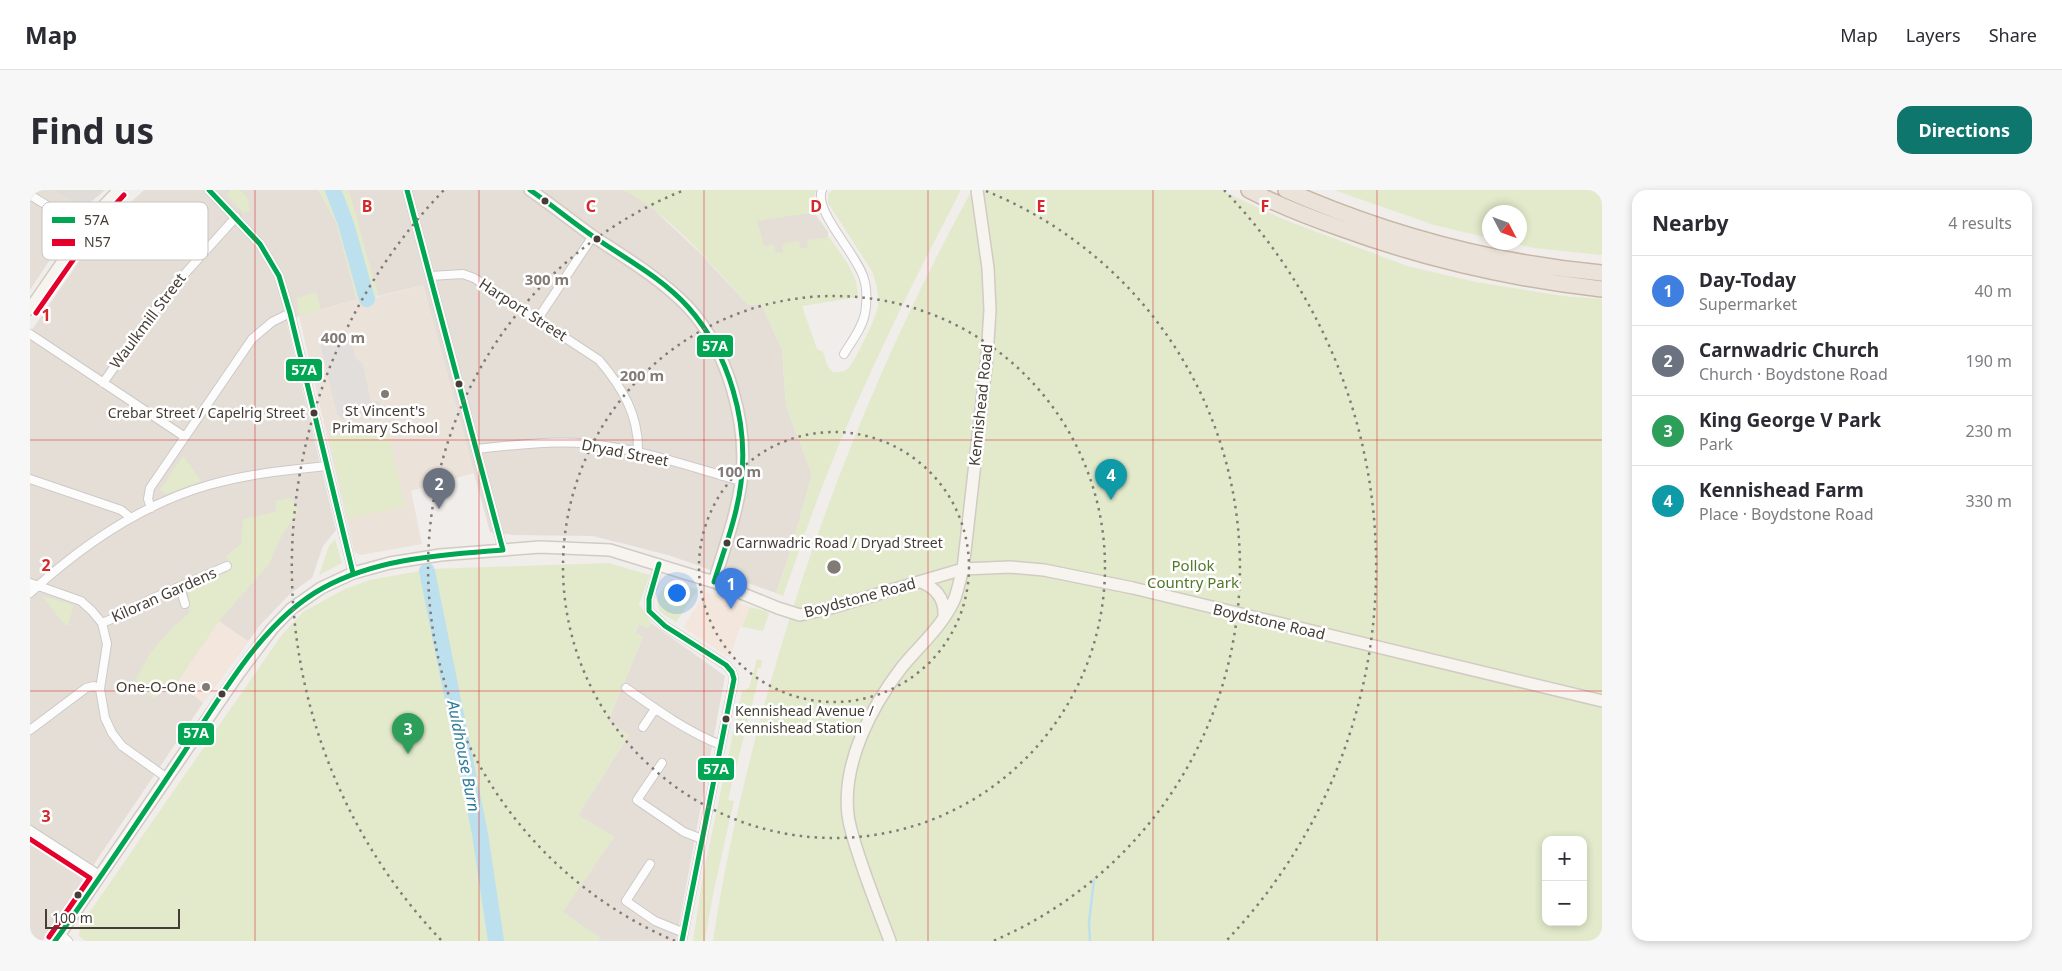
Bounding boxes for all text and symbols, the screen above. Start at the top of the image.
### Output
text: Map [25,18,77,51]
text: Map [1840,23,1878,47]
text: Layers [1906,23,1961,47]
text: Share [1989,23,2037,47]
button: Directions [1897,106,2032,154]
text: Find us [30,107,154,154]
text: B [362,195,372,217]
text: C [586,195,596,217]
text: D [810,195,822,217]
text: E [1037,195,1046,217]
text: F [1261,195,1269,217]
unlabelled marker [540,196,550,206]
legend [42,202,208,260]
north arrow [1482,205,1527,250]
text: Nearby [1652,209,1728,237]
text: 57A [84,210,109,229]
text: 4 results [1948,212,2012,234]
text: N57 [84,232,111,251]
unlabelled marker [592,234,602,244]
text: Day-Today [1699,267,1796,293]
street label: Waulkmill Street [105,268,190,372]
text: 300 m [525,269,569,289]
street label: Harport Street [476,273,572,345]
text: 1 [1663,280,1673,302]
text: 40 m [1975,280,2012,302]
text: Supermarket [1699,293,1797,315]
text: 1 [41,304,51,326]
text: 400 m [321,327,365,347]
line badge: 57A [696,334,734,358]
text: 57A [702,336,728,355]
text: Carnwadric Church [1699,337,1879,363]
street label: Kennishead Road [964,343,996,467]
text: 2 [1663,350,1673,372]
text: 190 m [1965,350,2012,372]
line badge: 57A [285,358,323,382]
text: 57A [291,360,317,379]
text: Church · Boydstone Road [1699,363,1888,385]
text: 200 m [620,365,664,385]
unlabelled marker [454,379,464,389]
marker: St Vincent's Primary School [379,388,391,400]
place label: St Vincent's Primary School [332,400,438,437]
place label: Crebar Street / Capelrig Street [108,403,305,422]
text: King George V Park [1699,407,1881,433]
marker: Crebar Street / Capelrig Street [309,408,319,418]
text: 3 [1663,420,1673,442]
text: 230 m [1965,420,2012,442]
text: Park [1699,433,1733,455]
street label: Dryad Street [580,434,671,470]
pin: 4 [1095,459,1127,500]
text: 100 m [717,461,761,481]
pin: 2 [423,468,455,509]
text: Kennishead Farm [1699,477,1864,503]
text: 4 [1663,490,1673,512]
text: 330 m [1965,490,2012,512]
text: Place · Boydstone Road [1699,503,1874,525]
place label: Carnwadric Road / Dryad Street [736,533,943,552]
marker: Carnwadric Road / Dryad Street [722,538,732,548]
text: 2 [41,554,51,576]
park label: Pollok Country Park [1147,555,1239,592]
centre of rings [825,558,843,576]
street label: Kiloran Gardens [108,562,219,626]
pin: 1 [715,568,747,609]
street label: Boydstone Road [802,573,918,622]
your location [664,580,690,606]
street label: Boydstone Road [1211,598,1327,644]
place label: One-O-One [116,676,196,696]
marker: One-O-One [200,681,212,693]
unlabelled marker [217,689,227,699]
water label: Auldhouse Burn [442,698,486,813]
place label: Kennishead Avenue / Kennishead Station [735,701,875,737]
pin: 3 [392,713,424,754]
marker: Kennishead Avenue / Kennishead Station [721,714,731,724]
line badge: 57A [177,722,215,746]
text: 57A [183,723,209,742]
line badge: 57A [697,757,735,781]
text: 57A [703,759,729,778]
text: 3 [41,805,51,827]
map controls [1542,836,1587,926]
button: + [1542,836,1587,881]
button: − [1542,881,1587,926]
unlabelled marker [73,890,83,900]
scale bar [45,906,180,929]
text: 100 m [52,908,93,927]

